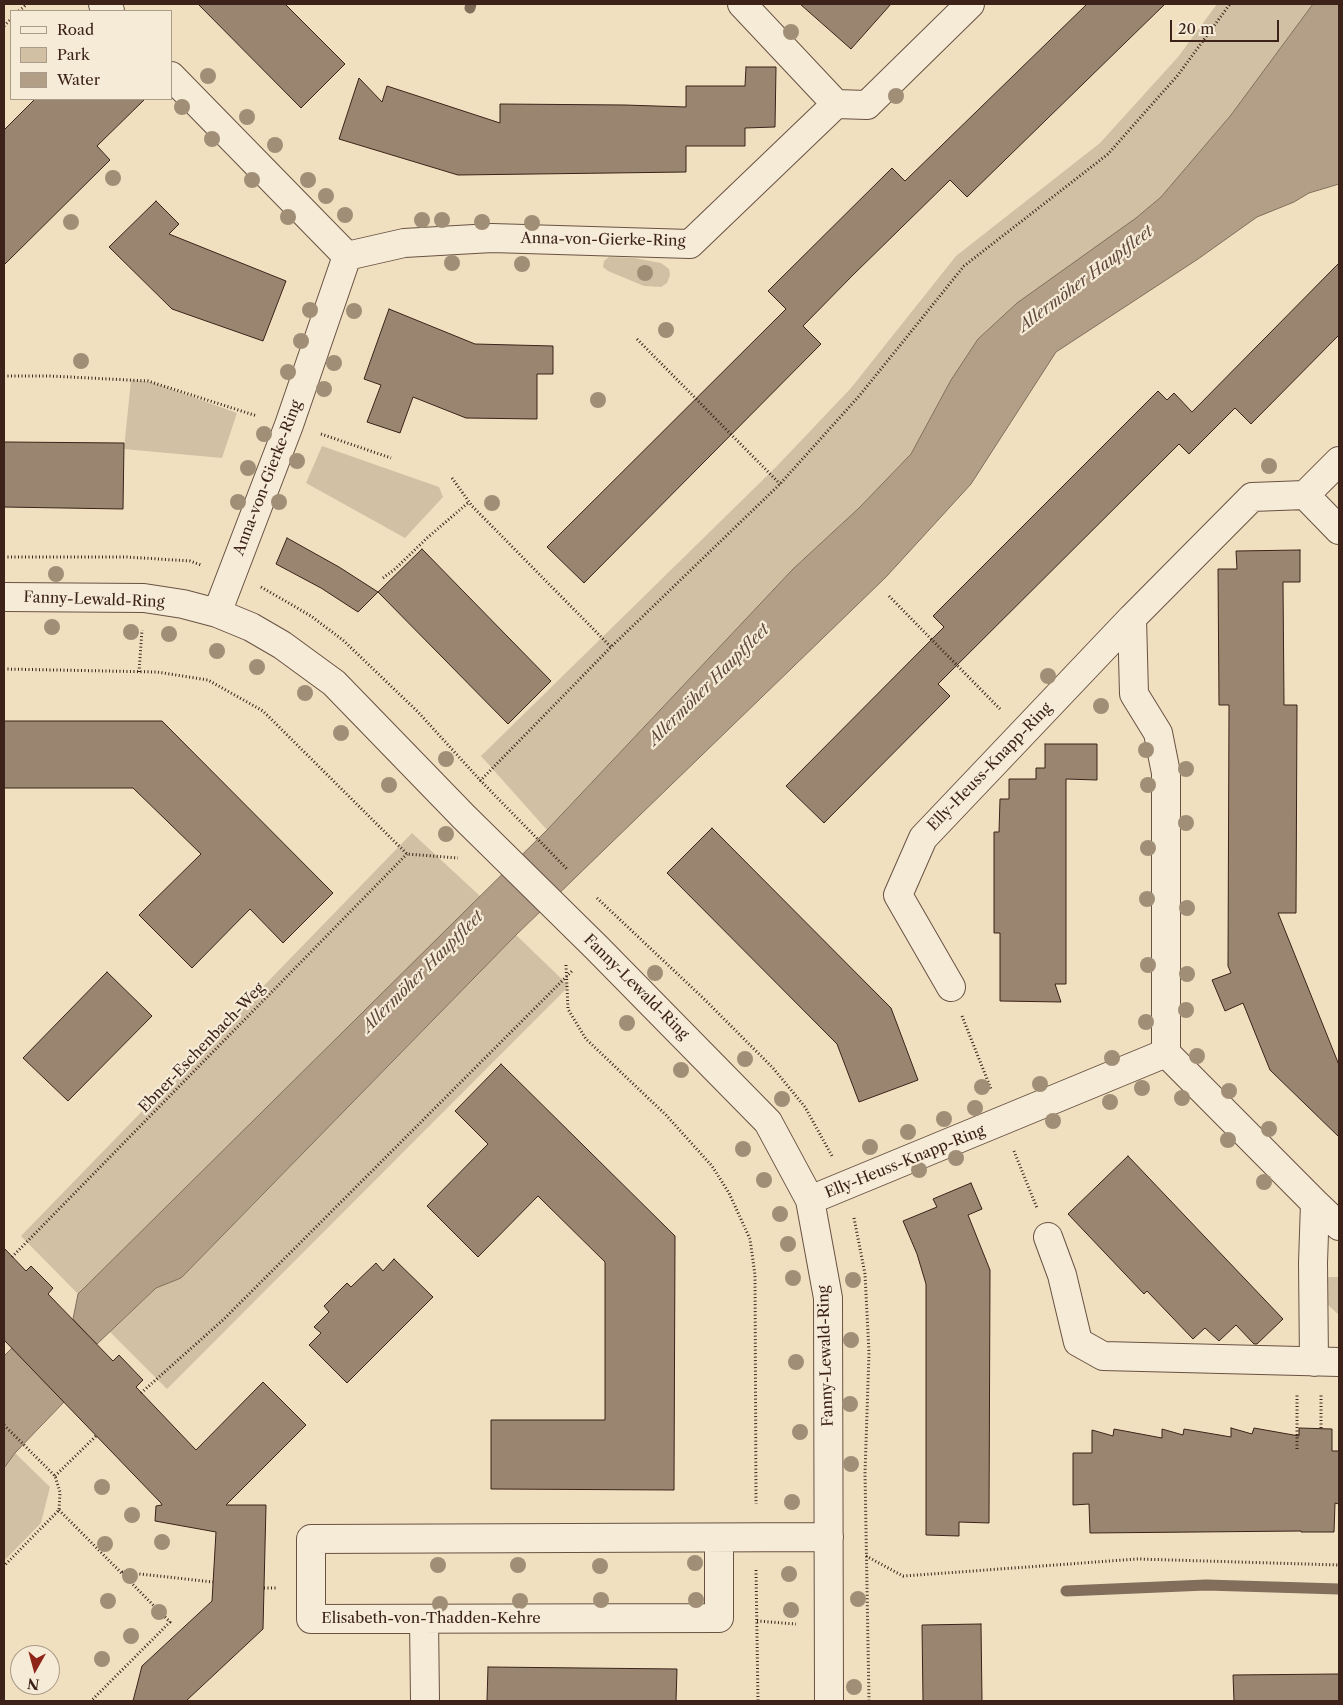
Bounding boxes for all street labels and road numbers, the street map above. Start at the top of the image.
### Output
street label: Anna-von-Gierke-Ring [520,230,686,250]
street label: Anna-von-Gierke-Ring [230,398,306,558]
street label: Fanny-Lewald-Ring [23,589,165,611]
street label: Elly-Heuss-Knapp-Ring [924,699,1056,835]
street label: Fanny-Lewald-Ring [580,931,692,1043]
street label: Ebner-Eschenbach-Weg [135,979,269,1117]
street label: Elly-Heuss-Knapp-Ring [822,1122,988,1202]
street label: Fanny-Lewald-Ring [815,1285,837,1427]
street label: Elisabeth-von-Thadden-Kehre [321,1610,541,1628]

